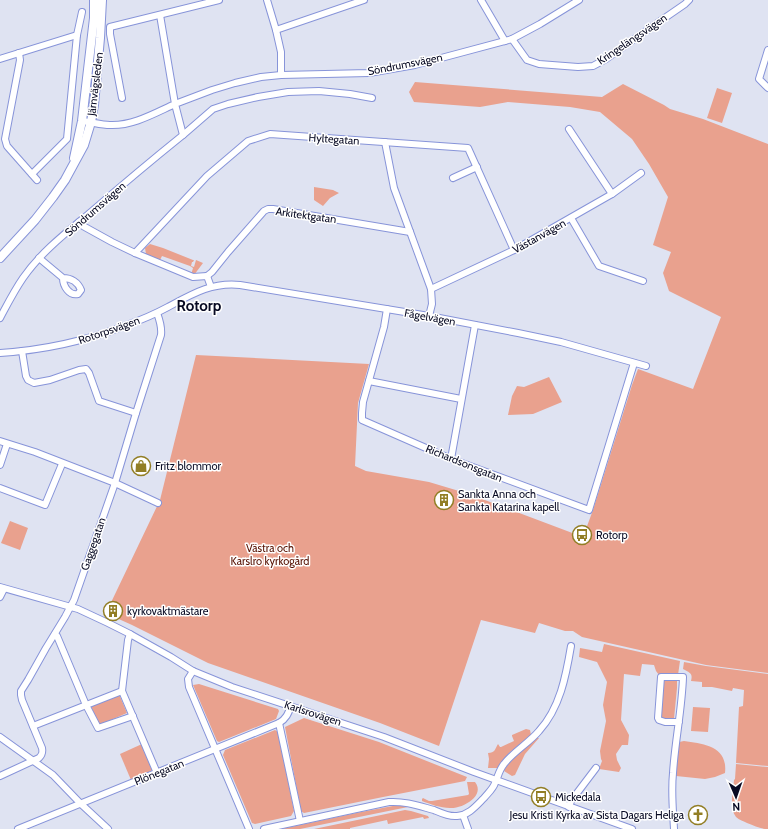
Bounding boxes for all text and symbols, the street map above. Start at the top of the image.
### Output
street label: Kringelängsvägen [594,10,670,68]
street label: Söndrumsvägen [366,50,444,78]
street label: Järnvägsleden [84,51,106,118]
street label: Hyltegatan [308,130,360,148]
street label: Söndrumsvägen [62,179,128,239]
street label: Arkitektgatan [275,204,337,226]
street label: Västanvägen [510,216,568,256]
district label: Rotorp [177,297,222,315]
street label: Fågelvägen [403,306,457,328]
street label: Rotorpsvägen [76,313,142,347]
street label: Richardsonsgatan [424,441,504,485]
shop icon: Fritz blommor [130,455,152,477]
place label: Fritz blommor [155,459,221,473]
place label: Sankta Anna och Sankta Katarina kapell [458,487,560,514]
building icon: Sankta Anna och Sankta Katarina kapell [433,489,455,511]
street label: Gaggegatan [77,516,109,572]
bus stop icon: Rotorp [571,524,593,546]
place label: Rotorp [596,528,628,542]
park label: Västra och Karslro kyrkogård [231,541,309,568]
building icon: kyrkovaktmästare [102,600,124,622]
place label: kyrkovaktmästare [127,604,209,618]
street label: Karlsrovägen [283,697,343,729]
street label: Plönegatan [132,756,186,788]
north arrow [716,777,756,817]
bus stop icon: Mickedala [530,786,552,808]
place label: Mickedala [555,790,601,804]
text: N [732,800,740,814]
church icon: Jesu Kristi Kyrka av Sista Dagars Heliga [687,804,709,826]
place label: Jesu Kristi Kyrka av Sista Dagars Heliga [509,808,685,822]

